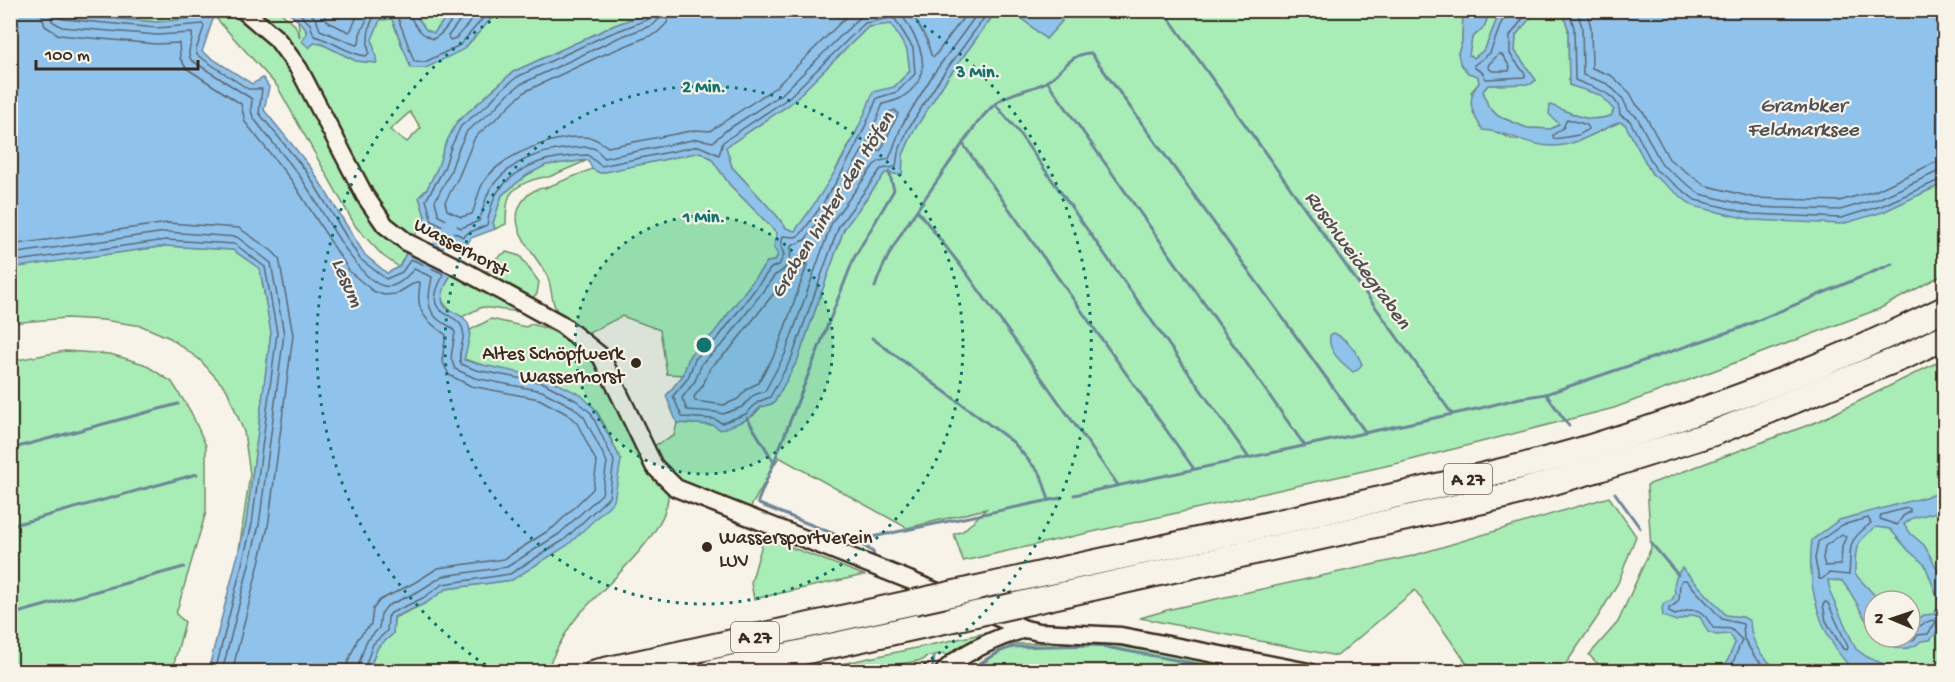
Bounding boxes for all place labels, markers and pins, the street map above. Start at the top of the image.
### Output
centre of rings [694,335,714,355]
place label: Altes Schöpfwerk Wasserhorst [482,344,626,390]
marker: Altes Schöpfwerk Wasserhorst [629,356,643,370]
place label: Wassersportverein LUV [719,528,873,574]
marker: Wassersportverein LUV [700,540,714,554]

